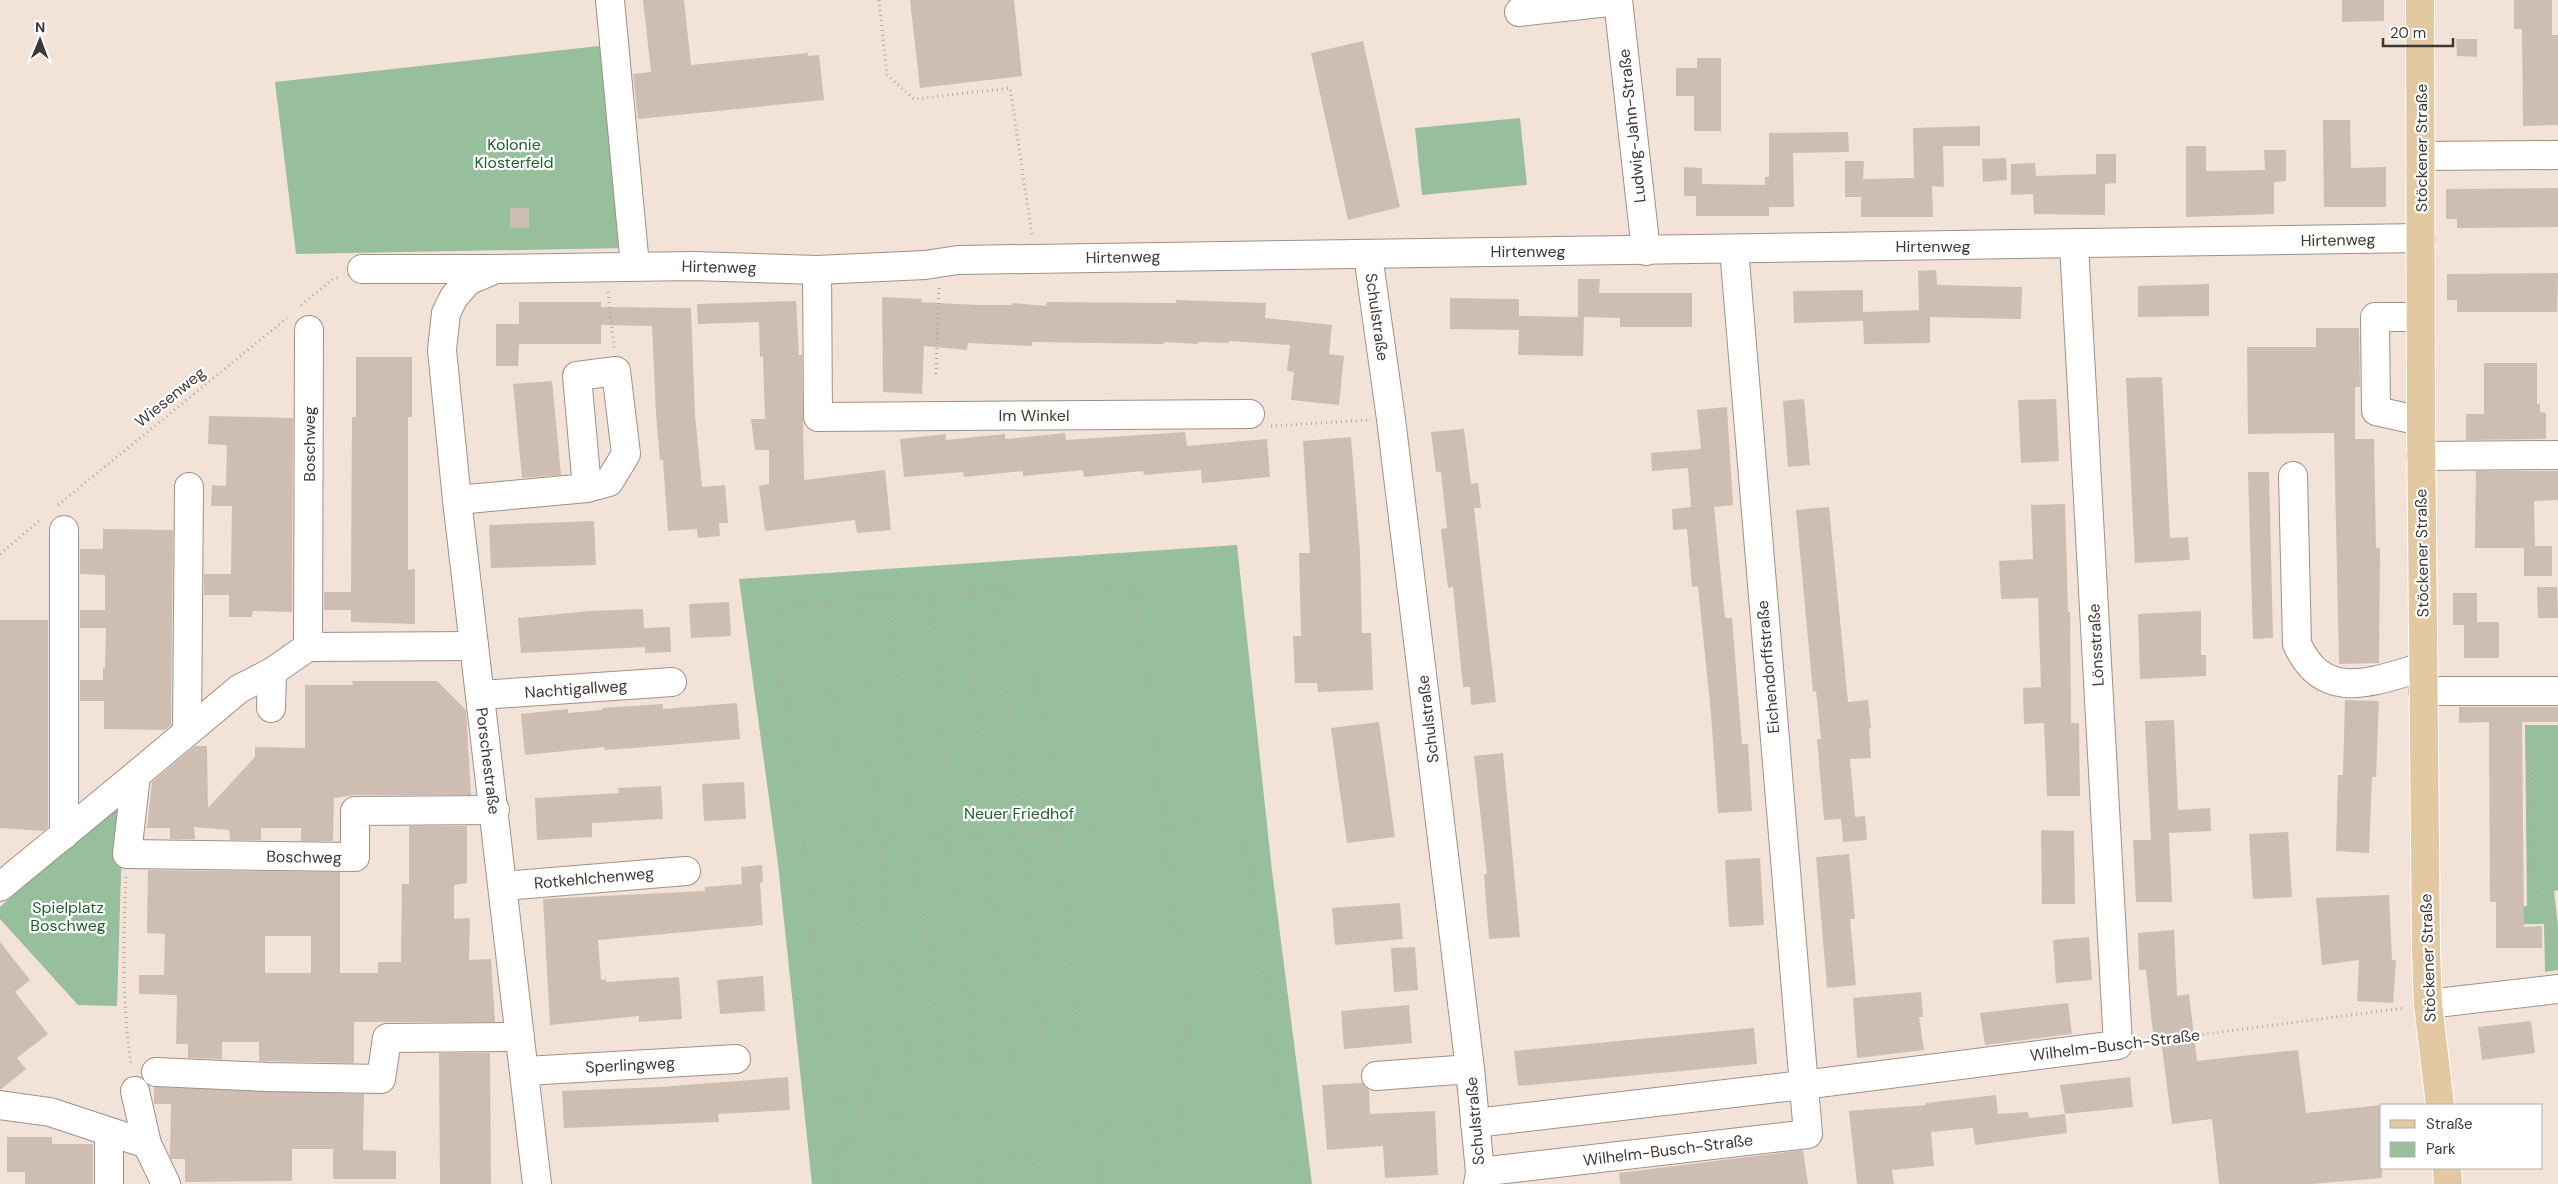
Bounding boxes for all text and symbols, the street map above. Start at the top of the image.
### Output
north arrow [15,15,65,65]
scale bar [2383,15,2453,47]
text: N [35,18,45,36]
text: 20 m [2390,23,2426,43]
street label: Ludwig-Jahn-Straße [1613,48,1651,204]
street label: Stöckener Straße [2411,84,2432,212]
park label: Kolonie Klosterfeld [475,134,553,173]
street label: Hirtenweg [2300,229,2376,251]
street label: Hirtenweg [1896,236,1970,257]
street label: Hirtenweg [1491,241,1565,262]
street label: Hirtenweg [1085,246,1161,268]
street label: Hirtenweg [681,256,757,278]
street label: Schulstraße [1360,272,1394,362]
street label: Wiesenweg [131,362,210,432]
street label: Im Winkel [999,405,1069,426]
street label: Boschweg [299,406,320,482]
street label: Stöckener Straße [2410,489,2434,617]
street label: Eichendorffstraße [1752,600,1784,734]
street label: Lönsstraße [2083,603,2109,687]
street label: Schulstraße [1412,674,1444,764]
street label: Nachtigallweg [524,675,628,703]
street label: Porschestraße [471,706,505,816]
park label: Neuer Friedhof [964,803,1074,824]
street label: Boschweg [266,846,342,868]
street label: Rotkehlchenweg [533,862,655,894]
street label: Stöckener Straße [2415,893,2441,1023]
park label: Spielplatz Boschweg [30,897,106,936]
street label: Wilhelm-Busch-Straße [2029,1024,2201,1066]
street label: Sperlingweg [585,1052,675,1078]
street label: Schulstraße [1461,1076,1489,1166]
legend [2380,1104,2543,1169]
text: Straße [2426,1114,2473,1134]
street label: Wilhelm-Busch-Straße [1582,1129,1754,1171]
text: Park [2426,1139,2456,1159]

